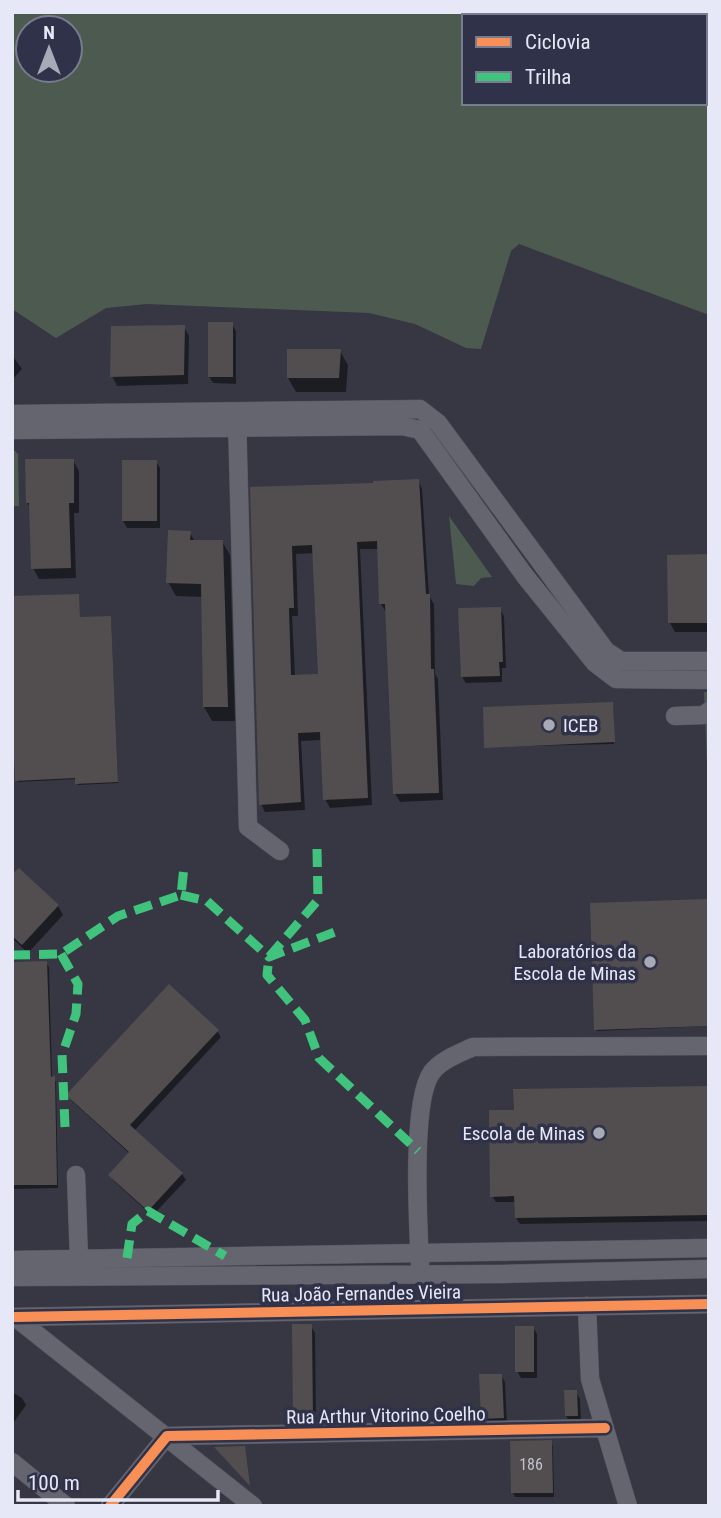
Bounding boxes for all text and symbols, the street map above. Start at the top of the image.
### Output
north arrow [14,14,84,84]
legend [462,14,707,105]
text: N [43,21,55,44]
text: Ciclovia [525,30,591,54]
text: Trilha [525,65,571,89]
place label: ICEB [563,714,598,737]
marker: ICEB [541,717,557,733]
place label: Laboratórios da Escola de Minas [513,940,636,985]
marker: Laboratórios da Escola de Minas [642,954,658,970]
place label: Escola de Minas [462,1122,585,1145]
marker: Escola de Minas [591,1125,607,1141]
street label: Rua João Fernandes Vieira [261,1280,461,1307]
street label: Rua Arthur Vitorino Coelho [286,1402,486,1429]
house number: 186 [519,1455,543,1474]
scale bar [18,1458,217,1502]
text: 100 m [28,1471,80,1495]

